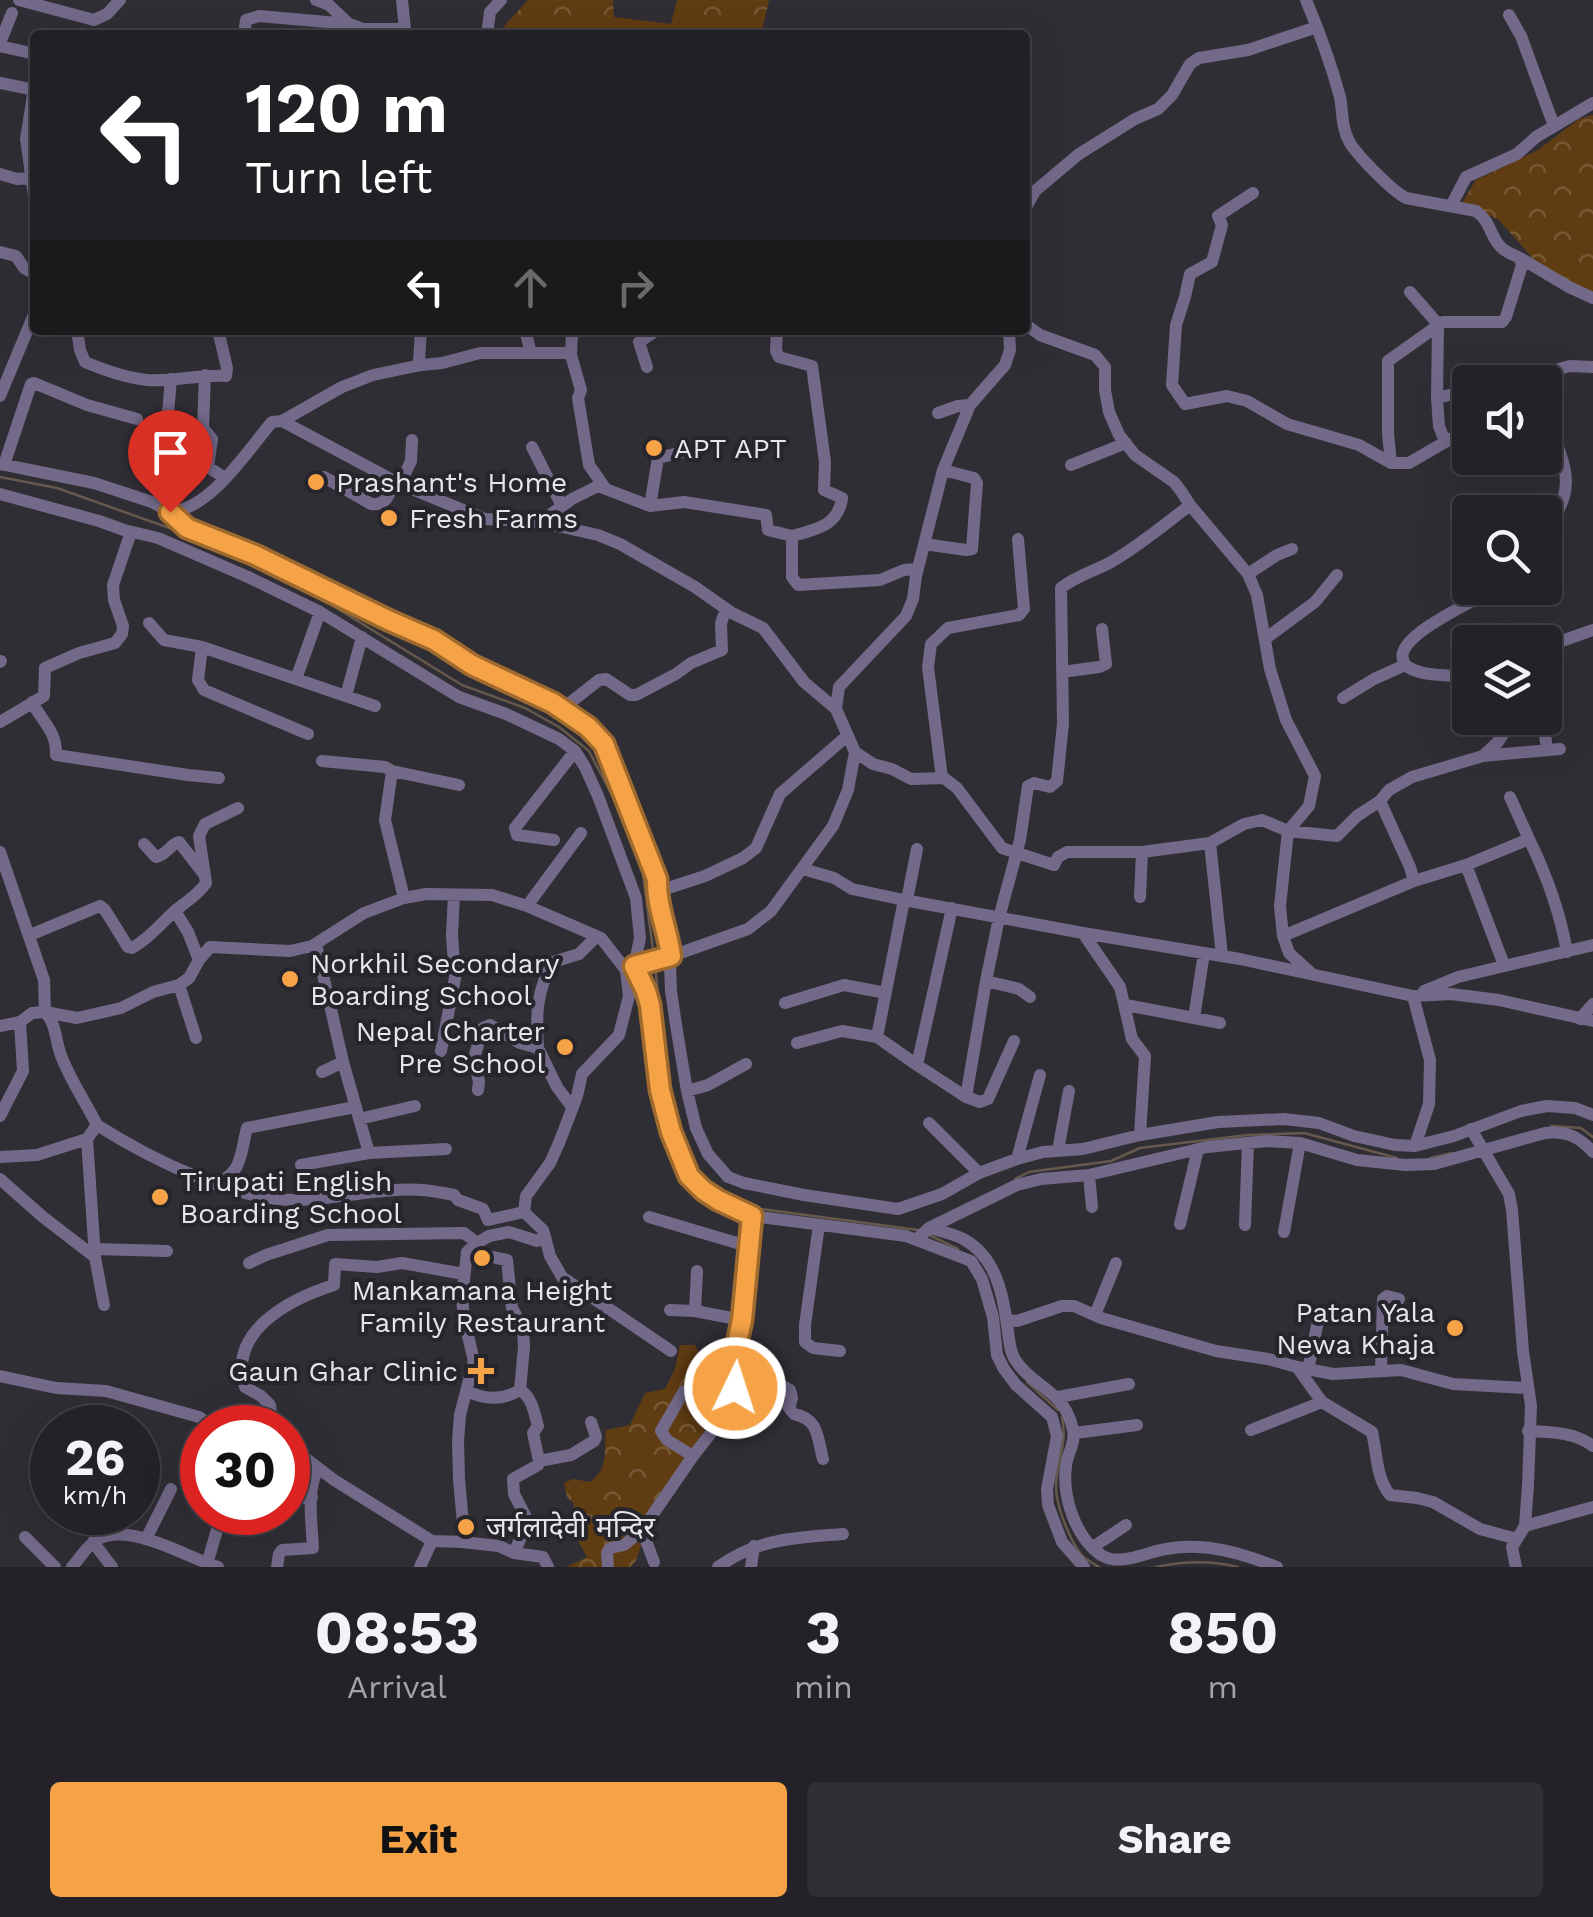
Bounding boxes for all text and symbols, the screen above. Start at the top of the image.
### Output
text: 120 m [245,67,448,149]
icon: left [80,70,210,200]
text: Turn left [245,151,432,204]
icon: left [398,260,453,315]
icon: ahead [503,260,558,315]
icon: right [608,260,663,315]
map controls [1452,365,1562,735]
button: sound [1452,365,1562,475]
pin [128,410,213,513]
icon: arrive [143,425,198,480]
place label: APT APT [674,432,787,465]
marker: APT APT [643,437,665,459]
place label: Prashant's Home [336,466,567,499]
marker: Prashant's Home [305,471,327,493]
button: search [1452,495,1562,605]
place label: Fresh Farms [409,502,578,535]
marker: Fresh Farms [378,507,400,529]
button: layers [1452,625,1562,735]
place label: Norkhil Secondary Boarding School [310,947,560,1012]
marker: Norkhil Secondary Boarding School [279,968,301,990]
place label: Nepal Charter Pre School [356,1015,545,1080]
marker: Nepal Charter Pre School [554,1036,576,1058]
place label: Tirupati English Boarding School [180,1165,402,1230]
marker: Tirupati English Boarding School [149,1186,171,1208]
marker: Mankamana Height Family Restaurant [471,1247,493,1269]
place label: Mankamana Height Family Restaurant [352,1274,613,1339]
place label: Patan Yala Newa Khaja [1276,1296,1435,1361]
marker: Patan Yala Newa Khaja [1444,1317,1466,1339]
position arrow [683,1336,787,1440]
place label: Gaun Ghar Clinic [228,1355,458,1388]
marker: Gaun Ghar Clinic [468,1358,494,1384]
speed limit sign: 30 [180,1405,310,1535]
text: 26 [65,1428,125,1487]
text: km/h [63,1481,127,1510]
place label: जर्गलादेवी मन्दिर [486,1511,656,1544]
marker: जर्गलादेवी मन्दिर [455,1516,477,1538]
text: 08:53 [314,1597,479,1668]
text: 3 [806,1597,841,1668]
text: 850 [1167,1597,1278,1668]
text: Arrival [347,1668,447,1706]
text: min [794,1668,853,1706]
text: m [1208,1668,1238,1706]
button: Exit [50,1782,787,1897]
button: Share [807,1782,1543,1897]

